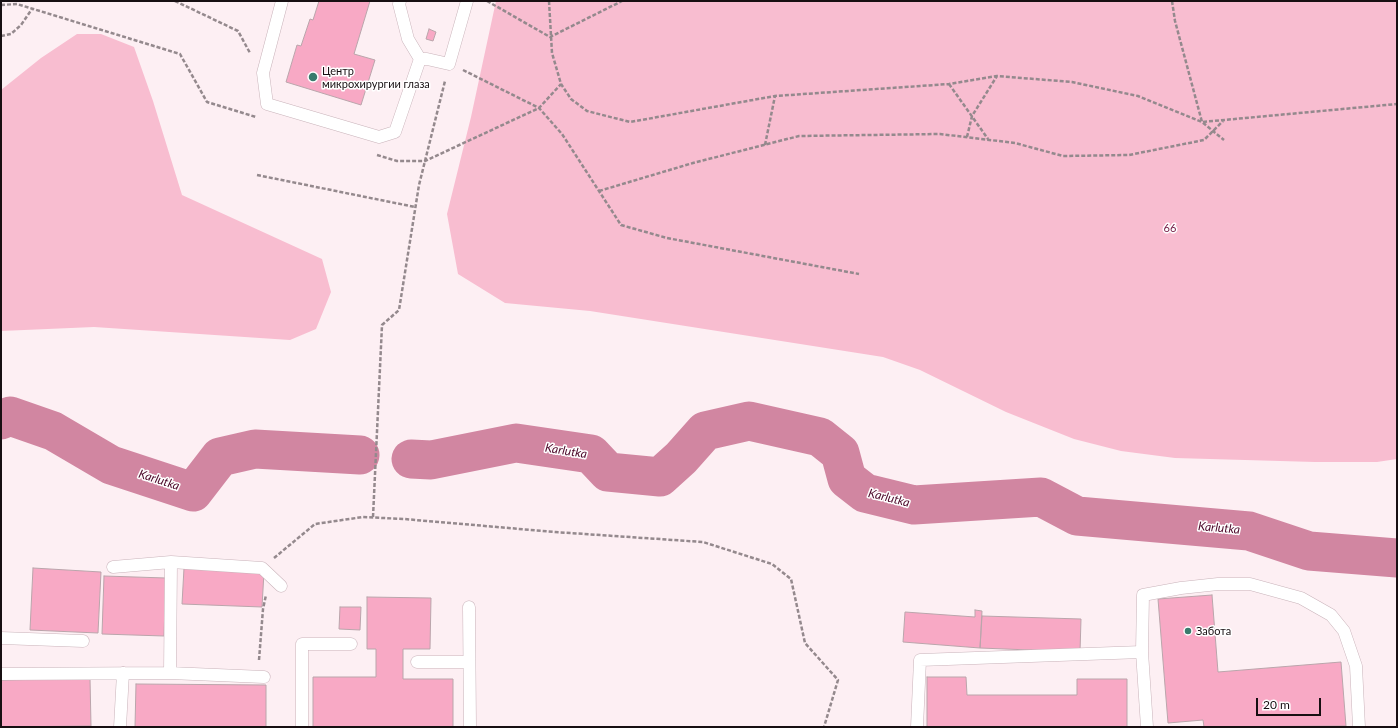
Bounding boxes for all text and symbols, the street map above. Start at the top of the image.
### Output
place label: Центр микрохирургии глаза [322,64,430,90]
marker: Центр микрохирургии глаза [307,71,319,83]
park label: 66 [1164,221,1176,235]
water label: Karlutka [544,441,588,461]
water label: Karlutka [137,467,181,493]
water label: Karlutka [867,486,911,510]
water label: Karlutka [1197,519,1241,537]
place label: Забота [1196,624,1231,638]
marker: Забота [1183,626,1193,636]
scale bar [1258,690,1323,716]
text: 20 m [1263,697,1290,712]

